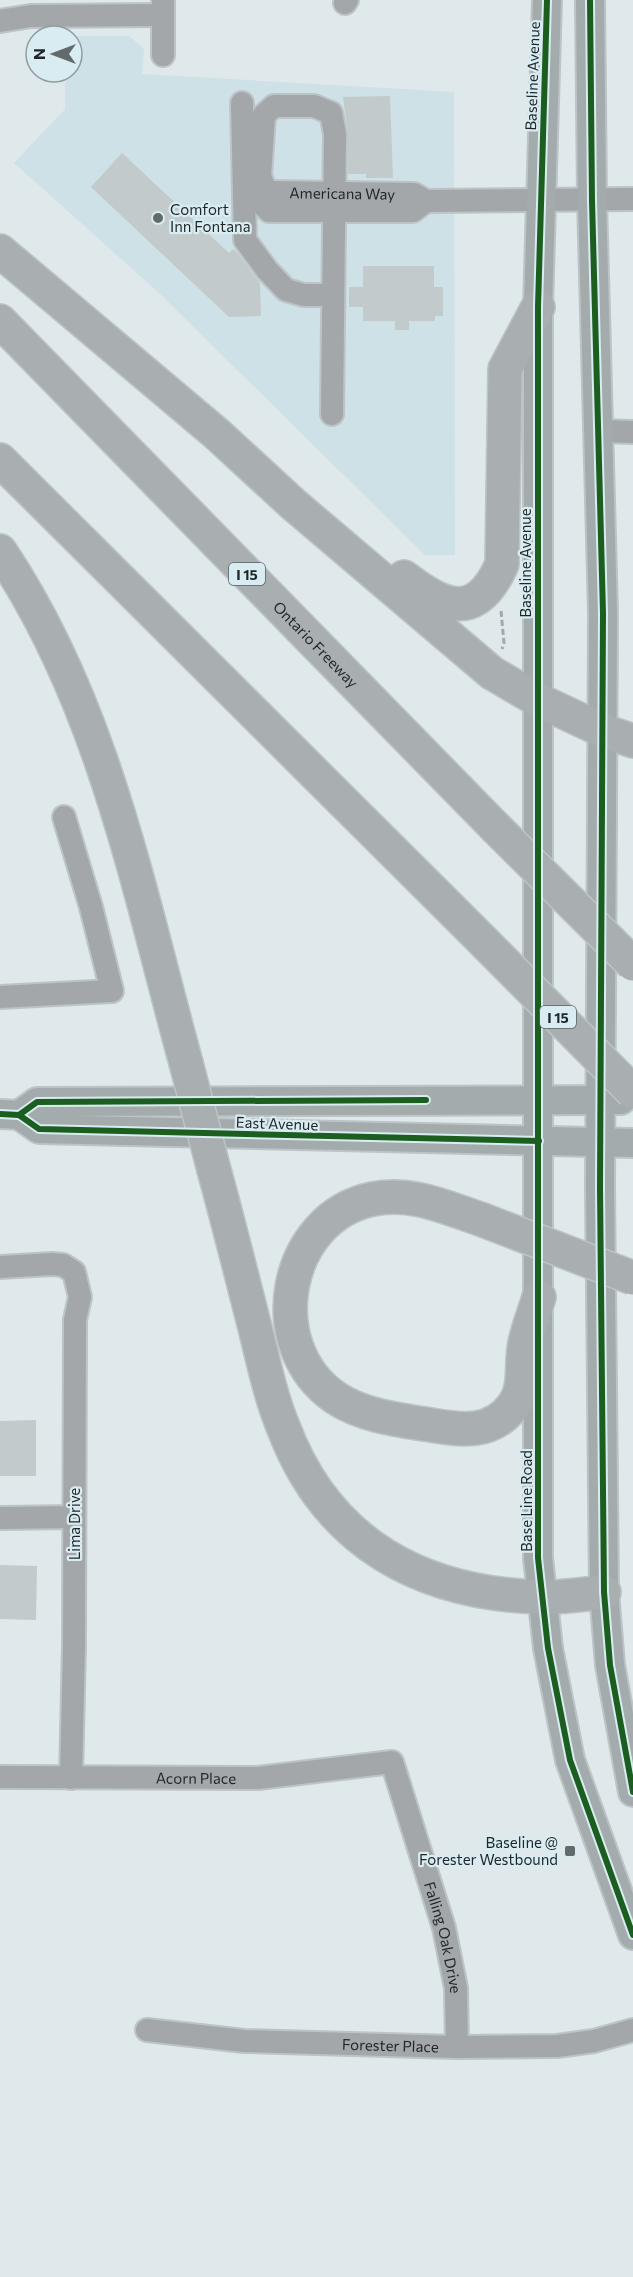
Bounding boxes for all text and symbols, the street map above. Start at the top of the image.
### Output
street label: Baseline Avenue [521,21,543,131]
north arrow [24,24,84,84]
text: N [29,48,48,60]
street label: Americana Way [289,183,395,203]
place label: Comfort Inn Fontana [170,200,251,235]
marker: Comfort Inn Fontana [151,211,165,225]
street label: Baseline Avenue [516,508,534,618]
road number: I 15 [229,563,265,585]
street label: Ontario Freeway [270,597,362,691]
road number: I 15 [540,1006,576,1028]
street label: East Avenue [235,1113,319,1133]
street label: Base Line Road [517,1450,535,1552]
street label: Lima Drive [65,1488,83,1560]
street label: Acorn Place [156,1769,236,1787]
place label: Baseline @ Forester Westbound [419,1833,558,1868]
marker: Baseline @ Forester Westbound [563,1844,577,1858]
street label: Falling Oak Drive [421,1879,465,1993]
street label: Forester Place [342,2035,439,2055]

